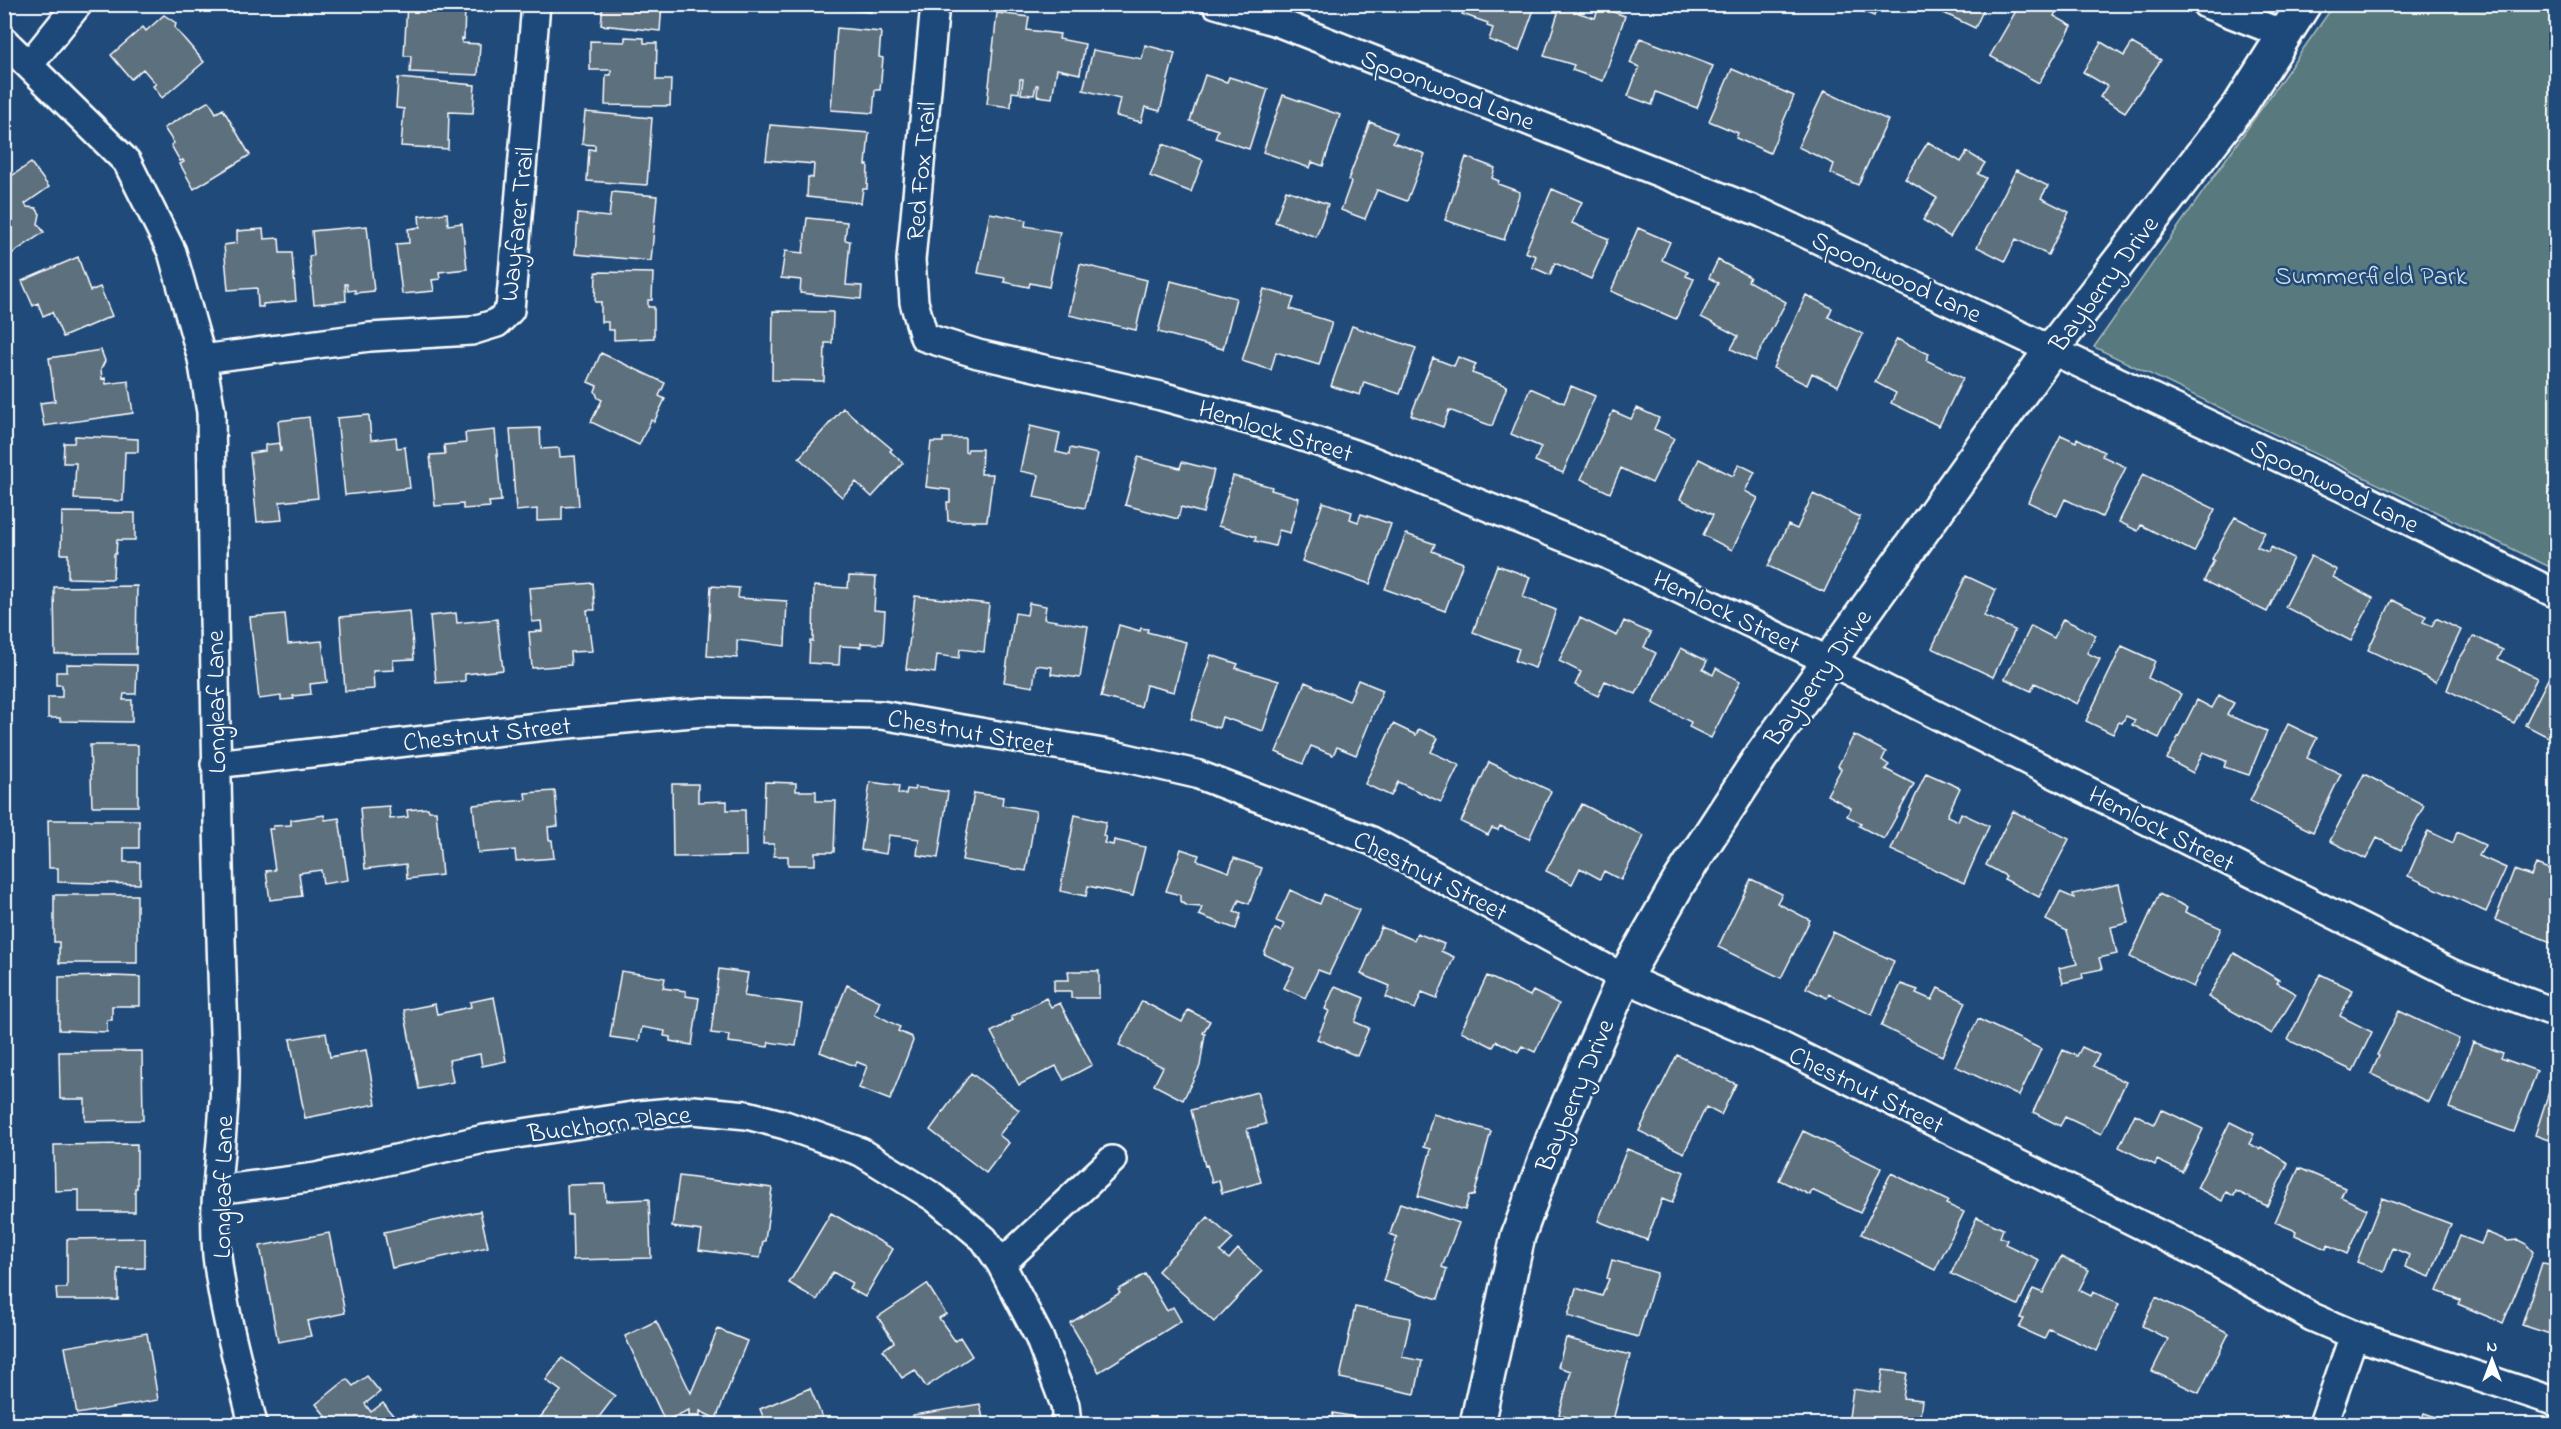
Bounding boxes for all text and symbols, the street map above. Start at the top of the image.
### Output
street label: Spoonwood Lane [1354,41,1540,143]
street label: Red Fox Trail [898,100,948,242]
street label: Wayfarer Trail [492,145,546,303]
street label: Bayberry Drive [2041,208,2170,362]
street label: Spoonwood Lane [1804,223,1987,335]
park label: Summerfield Park [2275,259,2468,297]
street label: Hemlock Street [1193,391,1357,474]
street label: Spoonwood Lane [2243,430,2425,545]
street label: Hemlock Street [1646,562,1806,666]
street label: Bayberry Drive [1756,601,1883,757]
street label: Longleaf Lane [198,630,238,774]
street label: Chestnut Street [884,701,1057,767]
street label: Chestnut Street [401,708,573,764]
street label: Hemlock Street [2081,777,2241,884]
street label: Chestnut Street [1346,822,1514,933]
street label: Bayberry Drive [1527,1014,1626,1179]
street label: Chestnut Street [1782,1038,1950,1146]
street label: Buckhorn Place [525,1097,693,1155]
street label: Longleaf Lane [205,1115,245,1259]
north arrow [2462,1330,2522,1390]
text: N [2487,1335,2498,1359]

